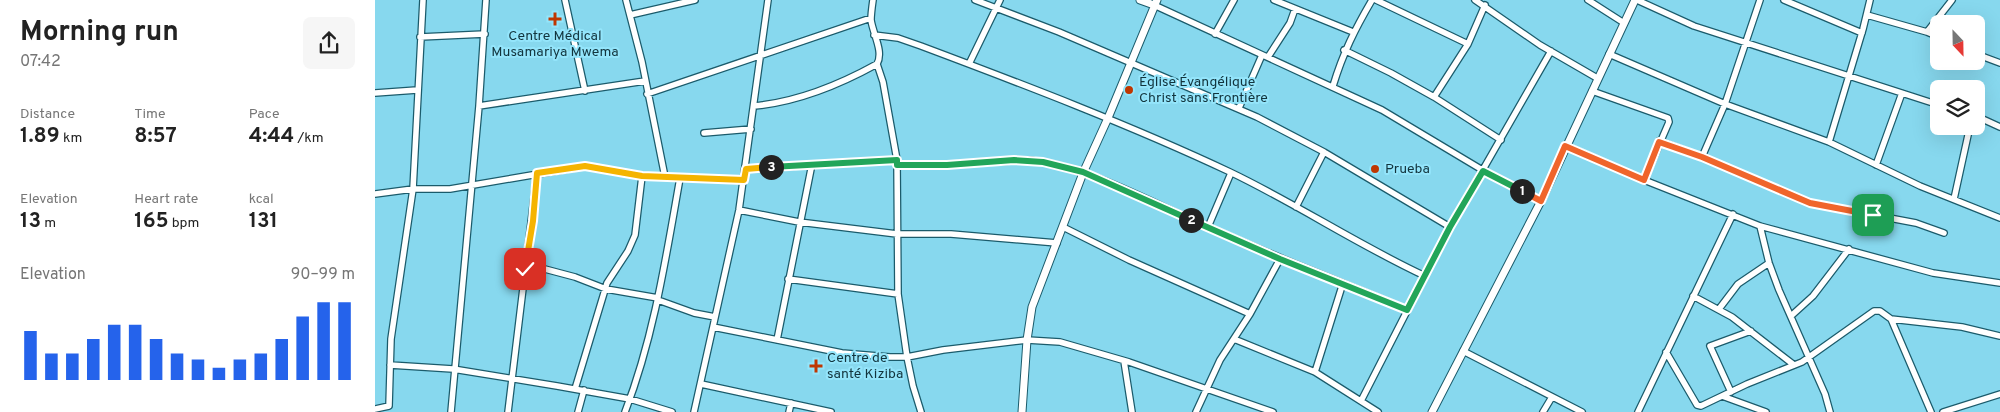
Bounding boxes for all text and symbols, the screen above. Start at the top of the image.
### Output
marker: Centre Médical Musamariya Mwema [548,12,562,26]
text: Morning run [20,15,179,51]
north arrow [1930,15,1985,70]
map controls [1930,15,1985,135]
button: share [303,17,355,69]
place label: Centre Médical Musamariya Mwema [491,28,619,61]
text: 07:42 [20,52,61,72]
place label: Église Évangélique Christ sans Frontière [1139,73,1268,107]
button: layers [1930,80,1985,135]
marker: Église Évangélique Christ sans Frontière [1123,84,1135,96]
text: Distance [20,106,75,123]
text: Time [134,106,166,123]
text: Pace [249,106,279,123]
text: 1.89 [20,123,60,150]
text: 8:57 [134,123,177,150]
text: 4:44 [249,123,294,150]
text: km [60,130,82,147]
text: /km [294,130,324,147]
pin: 3 [759,154,783,180]
text: 3 [767,159,776,176]
place label: Prueba [1385,161,1430,178]
marker: Prueba [1369,163,1381,175]
pin: 1 [1509,178,1535,204]
text: 1 [1520,183,1525,200]
text: Elevation [20,191,78,208]
text: Heart rate [134,191,198,208]
text: kcal [249,191,274,208]
pin [1852,194,1894,236]
icon: arrive [1859,201,1887,229]
text: 13 [20,208,41,235]
text: 165 [134,208,168,235]
text: 131 [249,208,278,235]
pin: 2 [1179,208,1203,232]
text: 2 [1187,212,1196,229]
text: m [41,215,56,232]
text: bpm [168,215,199,232]
pin [504,248,546,290]
icon: check [511,255,539,283]
text: Elevation [20,265,86,285]
text: 90–99 m [291,265,355,285]
place label: Centre de santé Kiziba [827,350,903,383]
marker: Centre de santé Kiziba [809,359,823,373]

